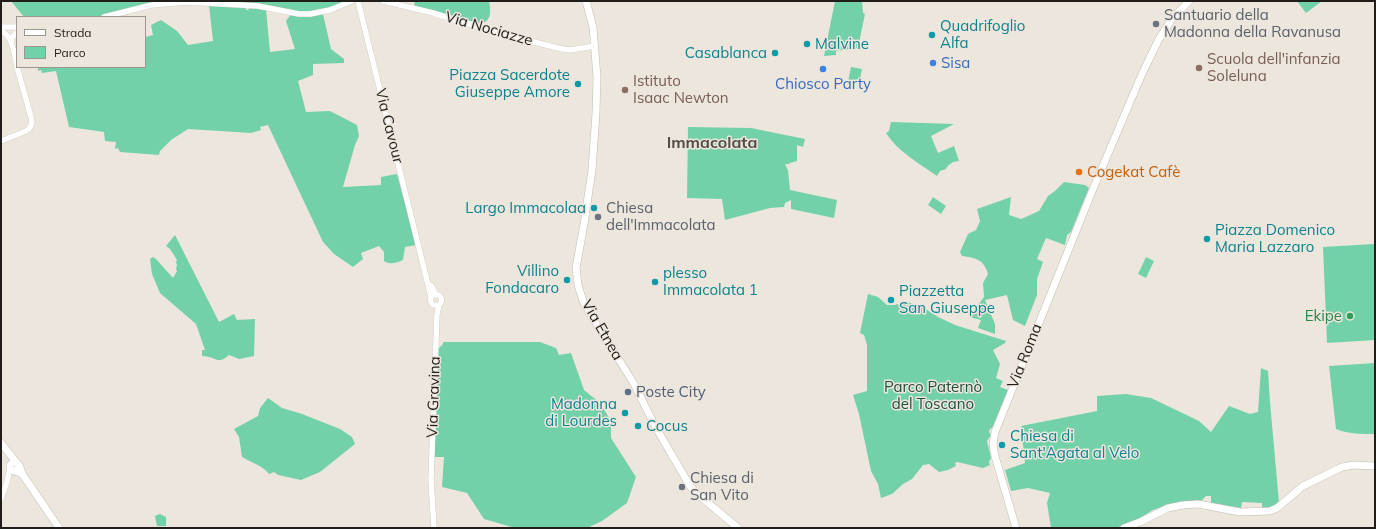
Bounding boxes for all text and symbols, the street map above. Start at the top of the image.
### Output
place label: Santuario della Madonna della Ravanusa [1164,6,1341,41]
street label: Via Nociazze [443,8,535,50]
legend [16,16,146,68]
place label: Quadrifoglio Alfa [940,17,1025,52]
marker: Santuario della Madonna della Ravanusa [1151,19,1161,29]
text: Strada [54,25,92,40]
marker: Quadrifoglio Alfa [927,30,937,40]
place label: Malvine [815,35,869,53]
marker: Malvine [802,39,812,49]
place label: Casablanca [685,44,767,62]
text: Parco [54,45,86,60]
marker: Casablanca [770,48,780,58]
place label: Scuola dell'infanzia Soleluna [1207,50,1341,85]
place label: Sisa [941,54,970,72]
marker: Sisa [928,58,938,68]
marker: Scuola dell'infanzia Soleluna [1194,63,1204,73]
marker: Chiosco Party [818,64,828,74]
place label: Piazza Sacerdote Giuseppe Amore [449,66,570,101]
place label: Istituto Isaac Newton [633,72,729,107]
place label: Chiosco Party [775,75,871,93]
marker: Piazza Sacerdote Giuseppe Amore [573,79,583,89]
marker: Istituto Isaac Newton [620,85,630,95]
street label: Via Cavour [371,87,407,165]
district label: Immacolata [667,133,757,153]
place label: Cogekat Cafè [1087,163,1180,181]
marker: Cogekat Cafè [1074,167,1084,177]
place label: Largo Immacolaa [465,199,586,217]
place label: Chiesa dell'Immacolata [606,199,715,234]
marker: Largo Immacolaa [589,203,599,213]
marker: Chiesa dell'Immacolata [593,212,603,222]
place label: Piazza Domenico Maria Lazzaro [1215,221,1335,256]
marker: Piazza Domenico Maria Lazzaro [1202,234,1212,244]
place label: Villino Fondacaro [485,262,559,297]
place label: plesso Immacolata 1 [663,264,758,299]
marker: Villino Fondacaro [562,275,572,285]
marker: plesso Immacolata 1 [650,277,660,287]
place label: Piazzetta San Giuseppe [899,282,995,317]
marker: Piazzetta San Giuseppe [886,295,896,305]
street label: Via Etnea [577,297,627,363]
place label: Ekipe [1305,307,1342,325]
marker: Ekipe [1345,311,1355,321]
street label: Via Roma [1004,321,1046,391]
street label: Via Gravina [424,356,444,438]
park label: Parco Paternò del Toscano [884,378,982,413]
place label: Poste City [636,383,706,401]
marker: Poste City [623,387,633,397]
place label: Madonna di Lourdes [545,395,617,430]
marker: Madonna di Lourdes [620,408,630,418]
place label: Cocus [646,417,688,435]
marker: Cocus [633,421,643,431]
place label: Chiesa di Sant'Agata al Velo [1010,427,1139,462]
marker: Chiesa di Sant'Agata al Velo [997,440,1007,450]
place label: Chiesa di San Vito [690,469,754,504]
marker: Chiesa di San Vito [677,482,687,492]

